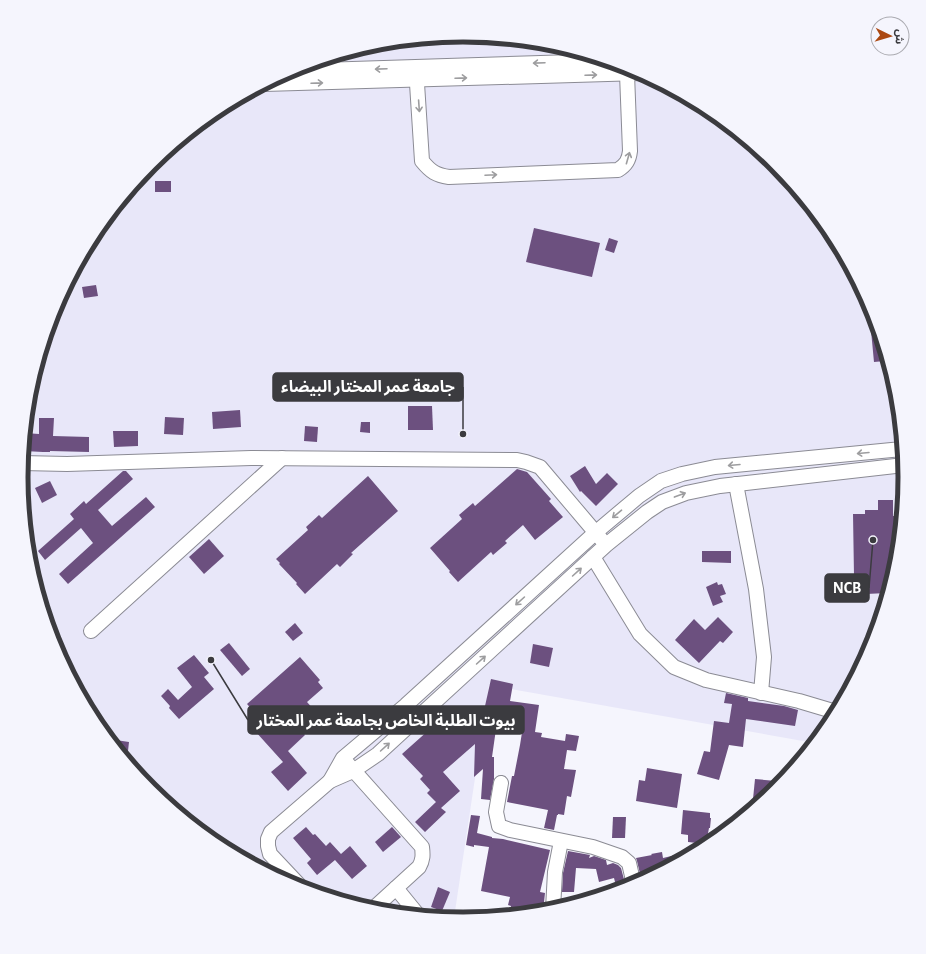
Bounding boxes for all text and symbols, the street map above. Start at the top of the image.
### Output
north arrow [870,16,910,56]
text: ش [892,29,906,45]
one-way arrow [533,59,546,67]
one-way arrow [375,65,388,72]
one-way arrow [584,71,597,79]
one-way arrow [454,74,467,82]
one-way arrow [310,79,323,87]
one-way arrow [415,99,422,112]
one-way arrow [625,151,632,164]
one-way arrow [484,172,497,179]
callout: جامعة عمر المختار البيضاء [273,373,463,401]
text: جامعة عمر المختار البيضاء [281,378,455,396]
one-way arrow [857,449,870,456]
one-way arrow [728,461,741,469]
one-way arrow [674,491,686,499]
one-way arrow [612,510,622,519]
one-way arrow [571,568,581,577]
callout: NCB [825,574,869,602]
text: NCB [833,580,861,596]
one-way arrow [515,596,525,606]
one-way arrow [475,655,486,664]
callout: بيوت الطلبة الخاص بجامعة عمر المختار [248,706,524,734]
text: بيوت الطلبة الخاص بجامعة عمر المختار [255,712,516,730]
one-way arrow [380,743,390,752]

